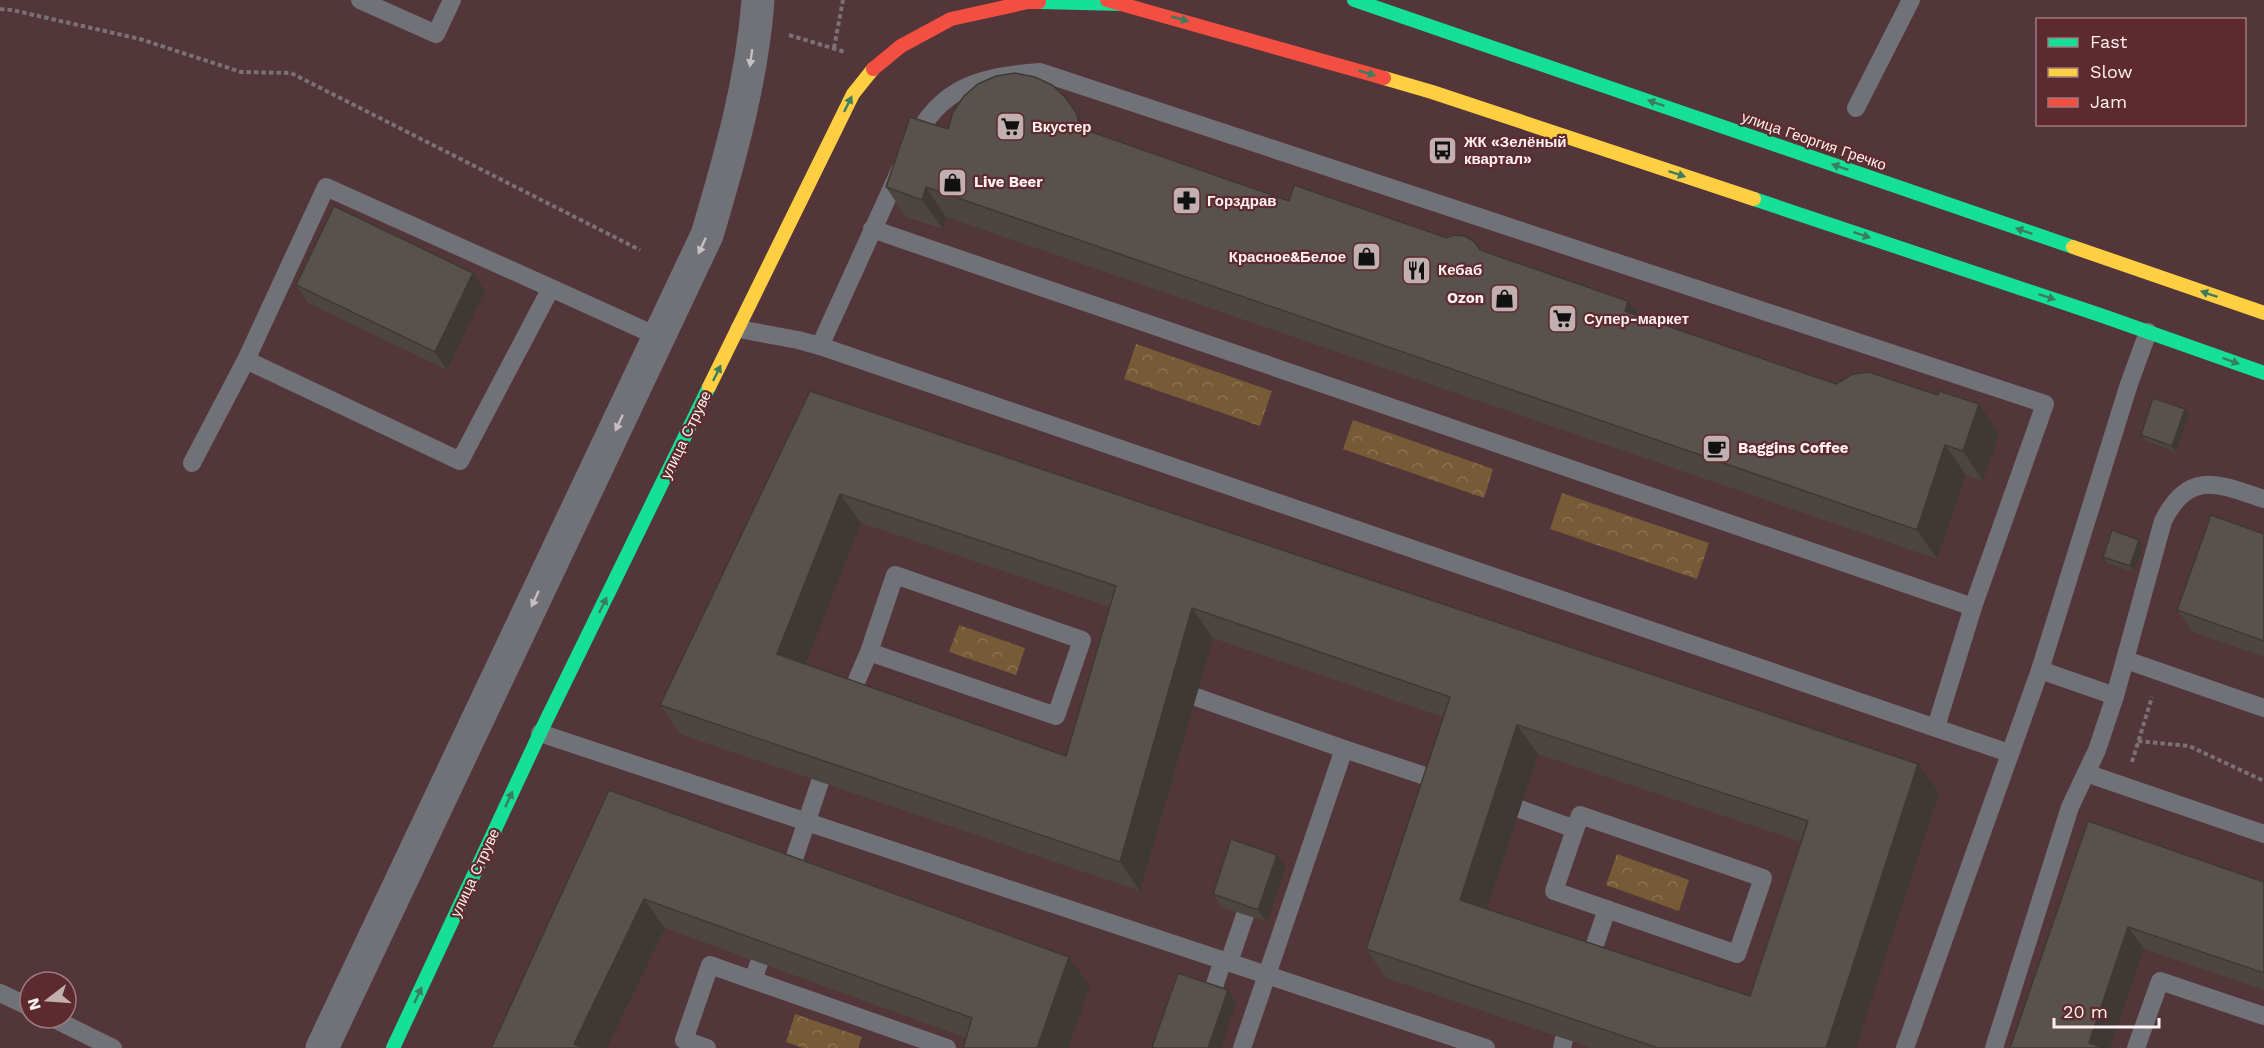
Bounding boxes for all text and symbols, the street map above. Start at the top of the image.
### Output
one-way arrow [1171,15,1189,25]
legend [2036,18,2246,126]
text: Fast [2090,31,2128,52]
one-way arrow [747,49,756,68]
text: Slow [2090,61,2133,82]
one-way arrow [1358,69,1376,78]
text: Jam [2090,91,2127,112]
one-way arrow [843,96,852,113]
one-way arrow [1647,97,1665,107]
street label: улица Георгия Гречко [1739,108,1889,174]
supermarket icon: Вкустер [995,111,1027,143]
place label: Вкустер [1032,118,1092,136]
place label: ЖК «Зелёный квартал» [1463,133,1566,168]
bus stop icon: ЖК «Зелёный квартал» [1427,135,1459,167]
one-way arrow [1831,162,1849,172]
shop icon: Live Beer [937,166,969,198]
one-way arrow [1668,169,1686,179]
place label: Live Beer [974,173,1043,191]
pharmacy icon: Горздрав [1170,185,1202,217]
place label: Горздрав [1207,192,1277,210]
one-way arrow [2015,226,2033,236]
one-way arrow [1853,231,1871,241]
one-way arrow [697,238,706,255]
shop icon: Красное&Белое [1351,241,1383,273]
place label: Красное&Белое [1229,248,1346,266]
restaurant icon: Кебаб [1401,254,1433,286]
place label: Кебаб [1438,261,1482,279]
shop icon: Ozon [1489,282,1521,314]
place label: Ozon [1447,289,1484,307]
one-way arrow [2199,289,2217,299]
one-way arrow [2038,293,2056,303]
supermarket icon: Супер-маркет [1547,303,1579,335]
place label: Супер-маркет [1584,310,1689,328]
one-way arrow [2222,357,2240,367]
one-way arrow [712,365,721,382]
street label: улица Струве [657,388,715,482]
one-way arrow [614,414,623,431]
cafe icon: Baggins Coffee [1701,432,1733,464]
place label: Baggins Coffee [1738,439,1849,457]
one-way arrow [531,590,540,607]
one-way arrow [598,596,607,613]
one-way arrow [504,791,513,808]
street label: улица Струве [447,826,503,920]
north arrow [18,970,78,1030]
one-way arrow [413,986,422,1003]
scale bar [2054,991,2159,1029]
text: N [23,996,45,1013]
text: 20 m [2063,1001,2108,1022]

